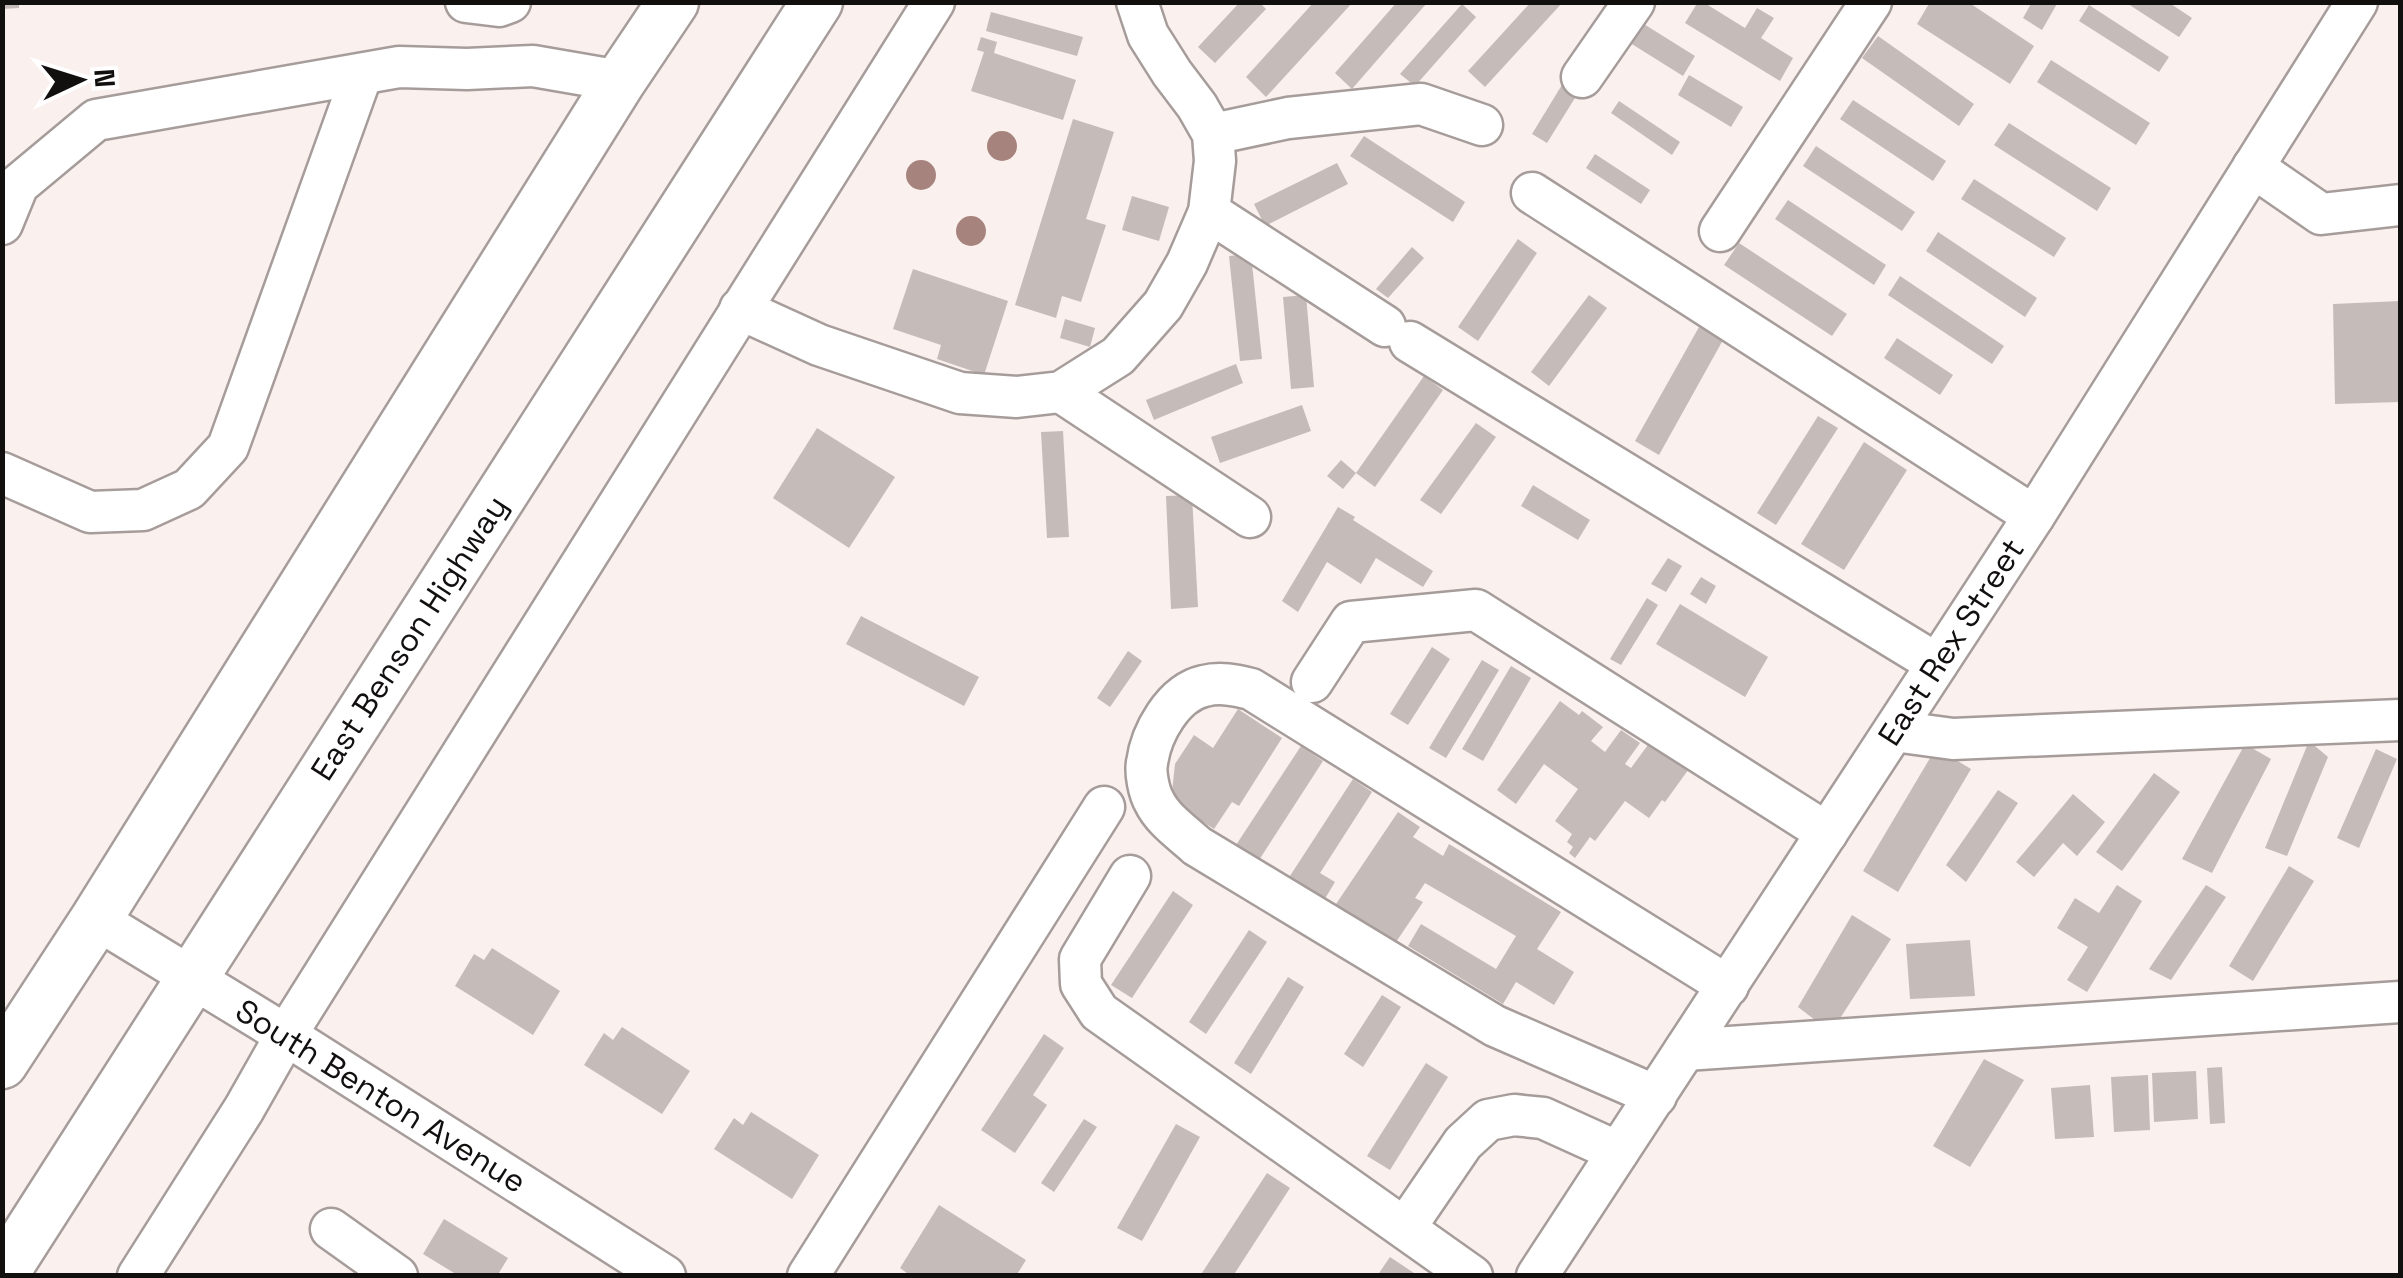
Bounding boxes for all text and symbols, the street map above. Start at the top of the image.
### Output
north arrow [30,30,130,130]
text: N [86,68,124,89]
street label: East Benson Highway [302,488,516,788]
street label: East Rex Street [1869,531,2033,753]
street label: South Benton Avenue [228,990,534,1202]

